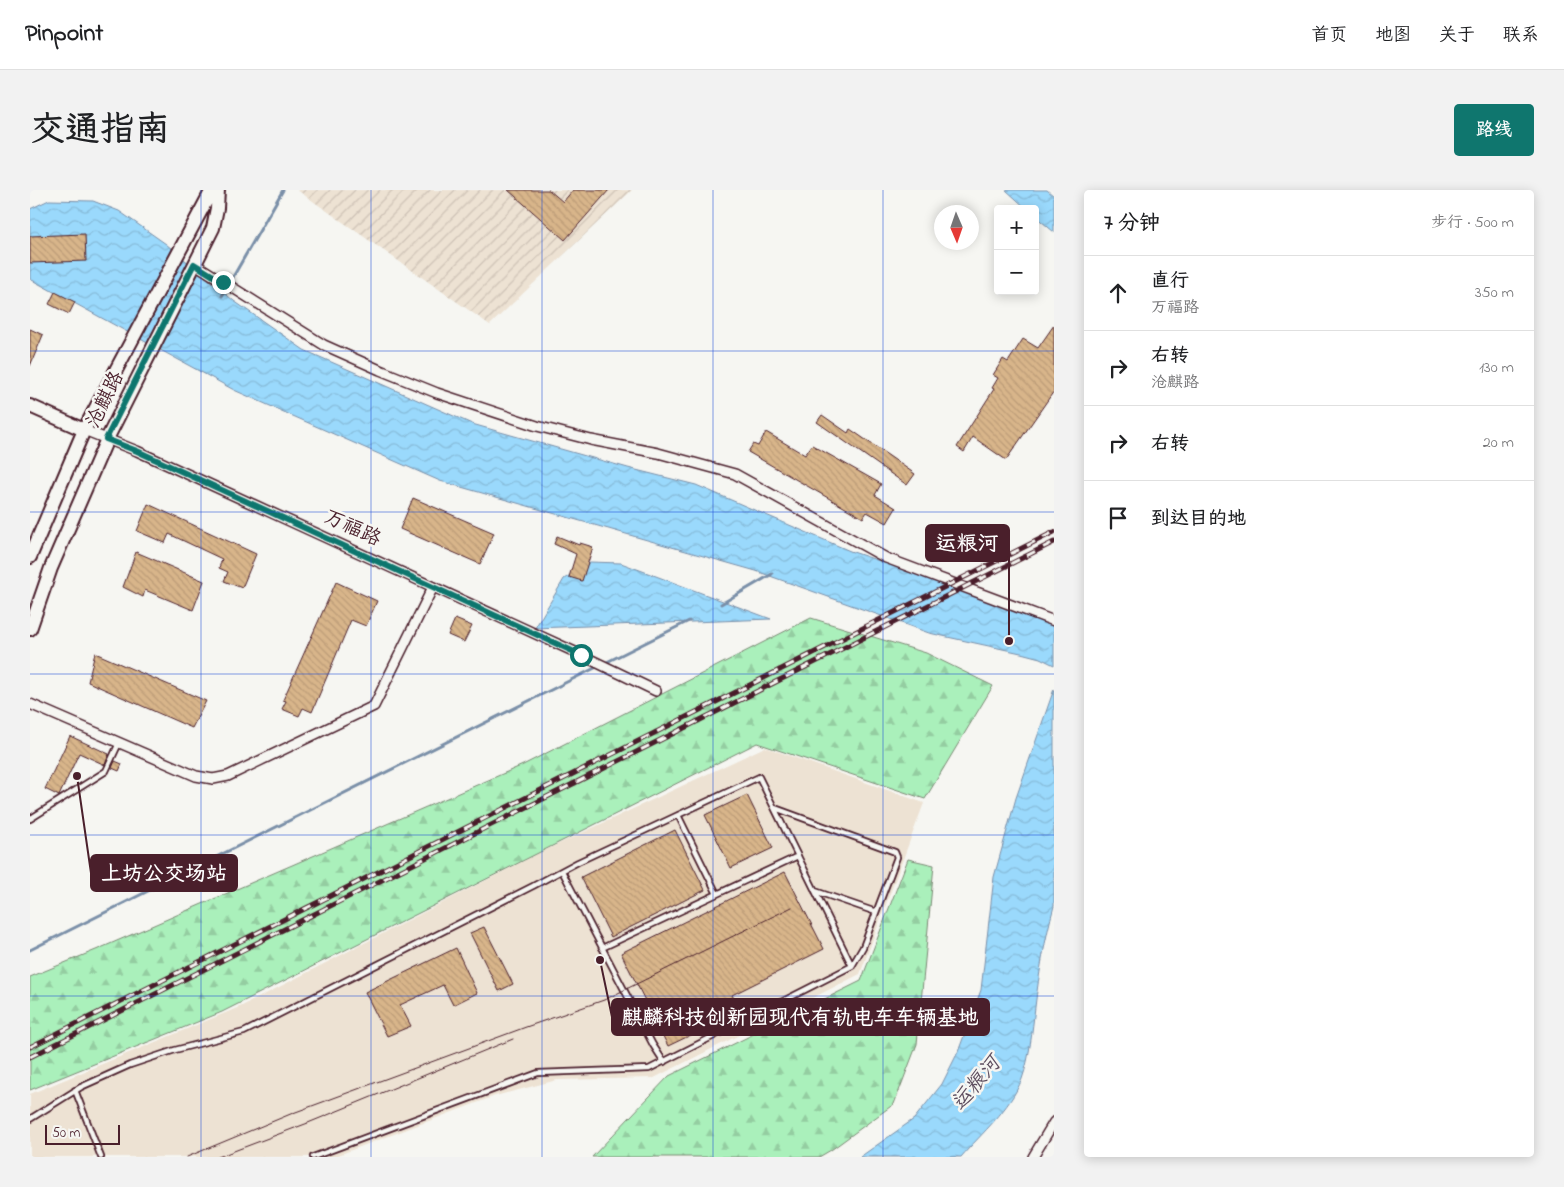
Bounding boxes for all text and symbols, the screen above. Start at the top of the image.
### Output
text: Pinpoint [25,17,103,52]
text: 首页 [1311,23,1347,49]
text: 地图 [1375,23,1411,49]
text: 关于 [1439,23,1475,49]
text: 联系 [1503,23,1539,49]
button: 路线 [1454,104,1534,156]
text: 交通指南 [30,106,170,157]
north arrow [934,205,979,250]
map controls [994,205,1039,295]
button: + [994,205,1039,250]
text: 7 分钟 [1104,209,1160,239]
text: 步行 · 500 m [1431,211,1514,235]
button: − [994,250,1039,295]
text: 直行 [1151,268,1189,295]
route end [212,271,235,294]
icon: ahead [1104,279,1132,307]
text: 350 m [1475,281,1514,305]
text: 万福路 [1151,296,1199,320]
text: 右转 [1151,343,1189,370]
icon: right [1104,354,1132,382]
text: 130 m [1479,356,1514,380]
street label: 沧麒路 [80,366,133,433]
text: 沧麒路 [1151,371,1199,395]
icon: right [1104,429,1132,457]
text: 右转 [1151,431,1189,458]
text: 20 m [1483,431,1514,455]
street label: 万福路 [319,503,386,555]
icon: arrive [1104,504,1132,532]
text: 到达目的地 [1151,506,1246,533]
callout: 运粮河 [926,525,1009,561]
text: 运粮河 [936,530,999,560]
route start [570,644,593,667]
callout: 上坊公交场站 [91,855,237,891]
text: 上坊公交场站 [101,860,227,890]
callout: 麒麟科技创新园现代有轨电车车辆基地 [612,999,989,1035]
text: 麒麟科技创新园现代有轨电车车辆基地 [622,1004,979,1034]
water label: 运粮河 [945,1048,1011,1118]
scale bar [45,1122,120,1145]
text: 50 m [52,1123,80,1144]

